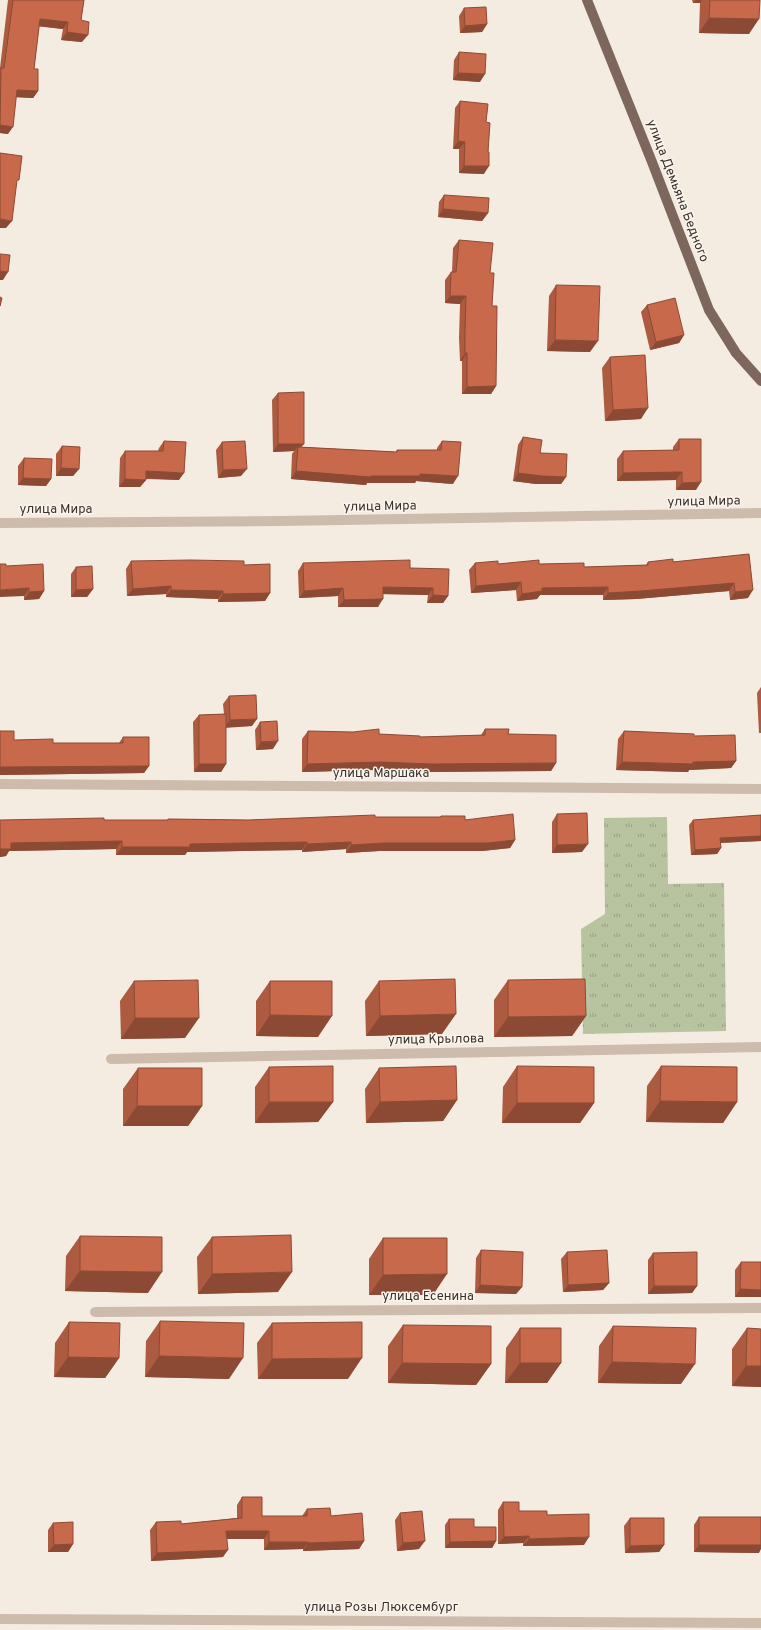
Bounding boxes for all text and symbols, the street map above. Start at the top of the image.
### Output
street label: улица Демьяна Бедного [642,117,712,265]
street label: улица Мира [667,493,741,511]
street label: улица Мира [343,498,417,516]
street label: улица Мира [20,502,92,518]
street label: улица Маршака [333,766,429,782]
street label: улица Крылова [388,1031,484,1049]
street label: улица Есенина [382,1289,474,1305]
street label: улица Розы Люксембург [304,1600,459,1616]

